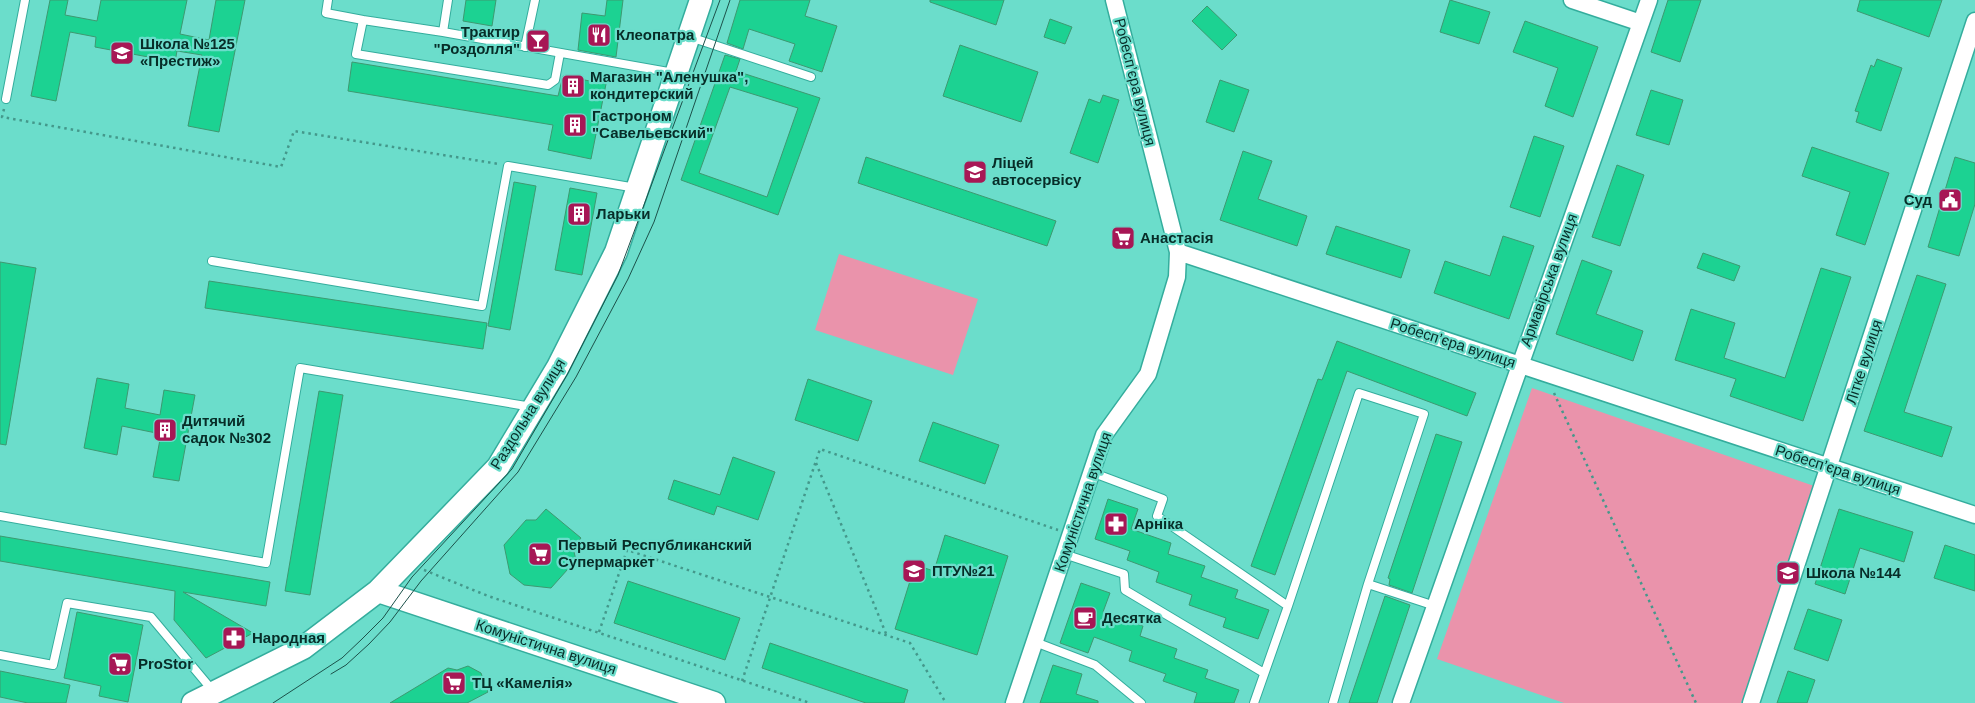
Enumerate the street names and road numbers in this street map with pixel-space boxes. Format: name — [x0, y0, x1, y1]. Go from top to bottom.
street label: Робесп’єра вулиця — [1111, 16, 1160, 147]
street label: Армавірська вулиця — [1517, 211, 1580, 349]
street label: Робесп’єра вулиця — [1388, 314, 1518, 371]
street label: Літке вулиця — [1842, 317, 1885, 406]
street label: Раздольна вулиця — [487, 355, 568, 472]
street label: Комуністична вулиця — [1051, 430, 1114, 574]
street label: Робесп’єра вулиця — [1773, 441, 1903, 498]
street label: Комуністична вулиця — [474, 616, 619, 677]

